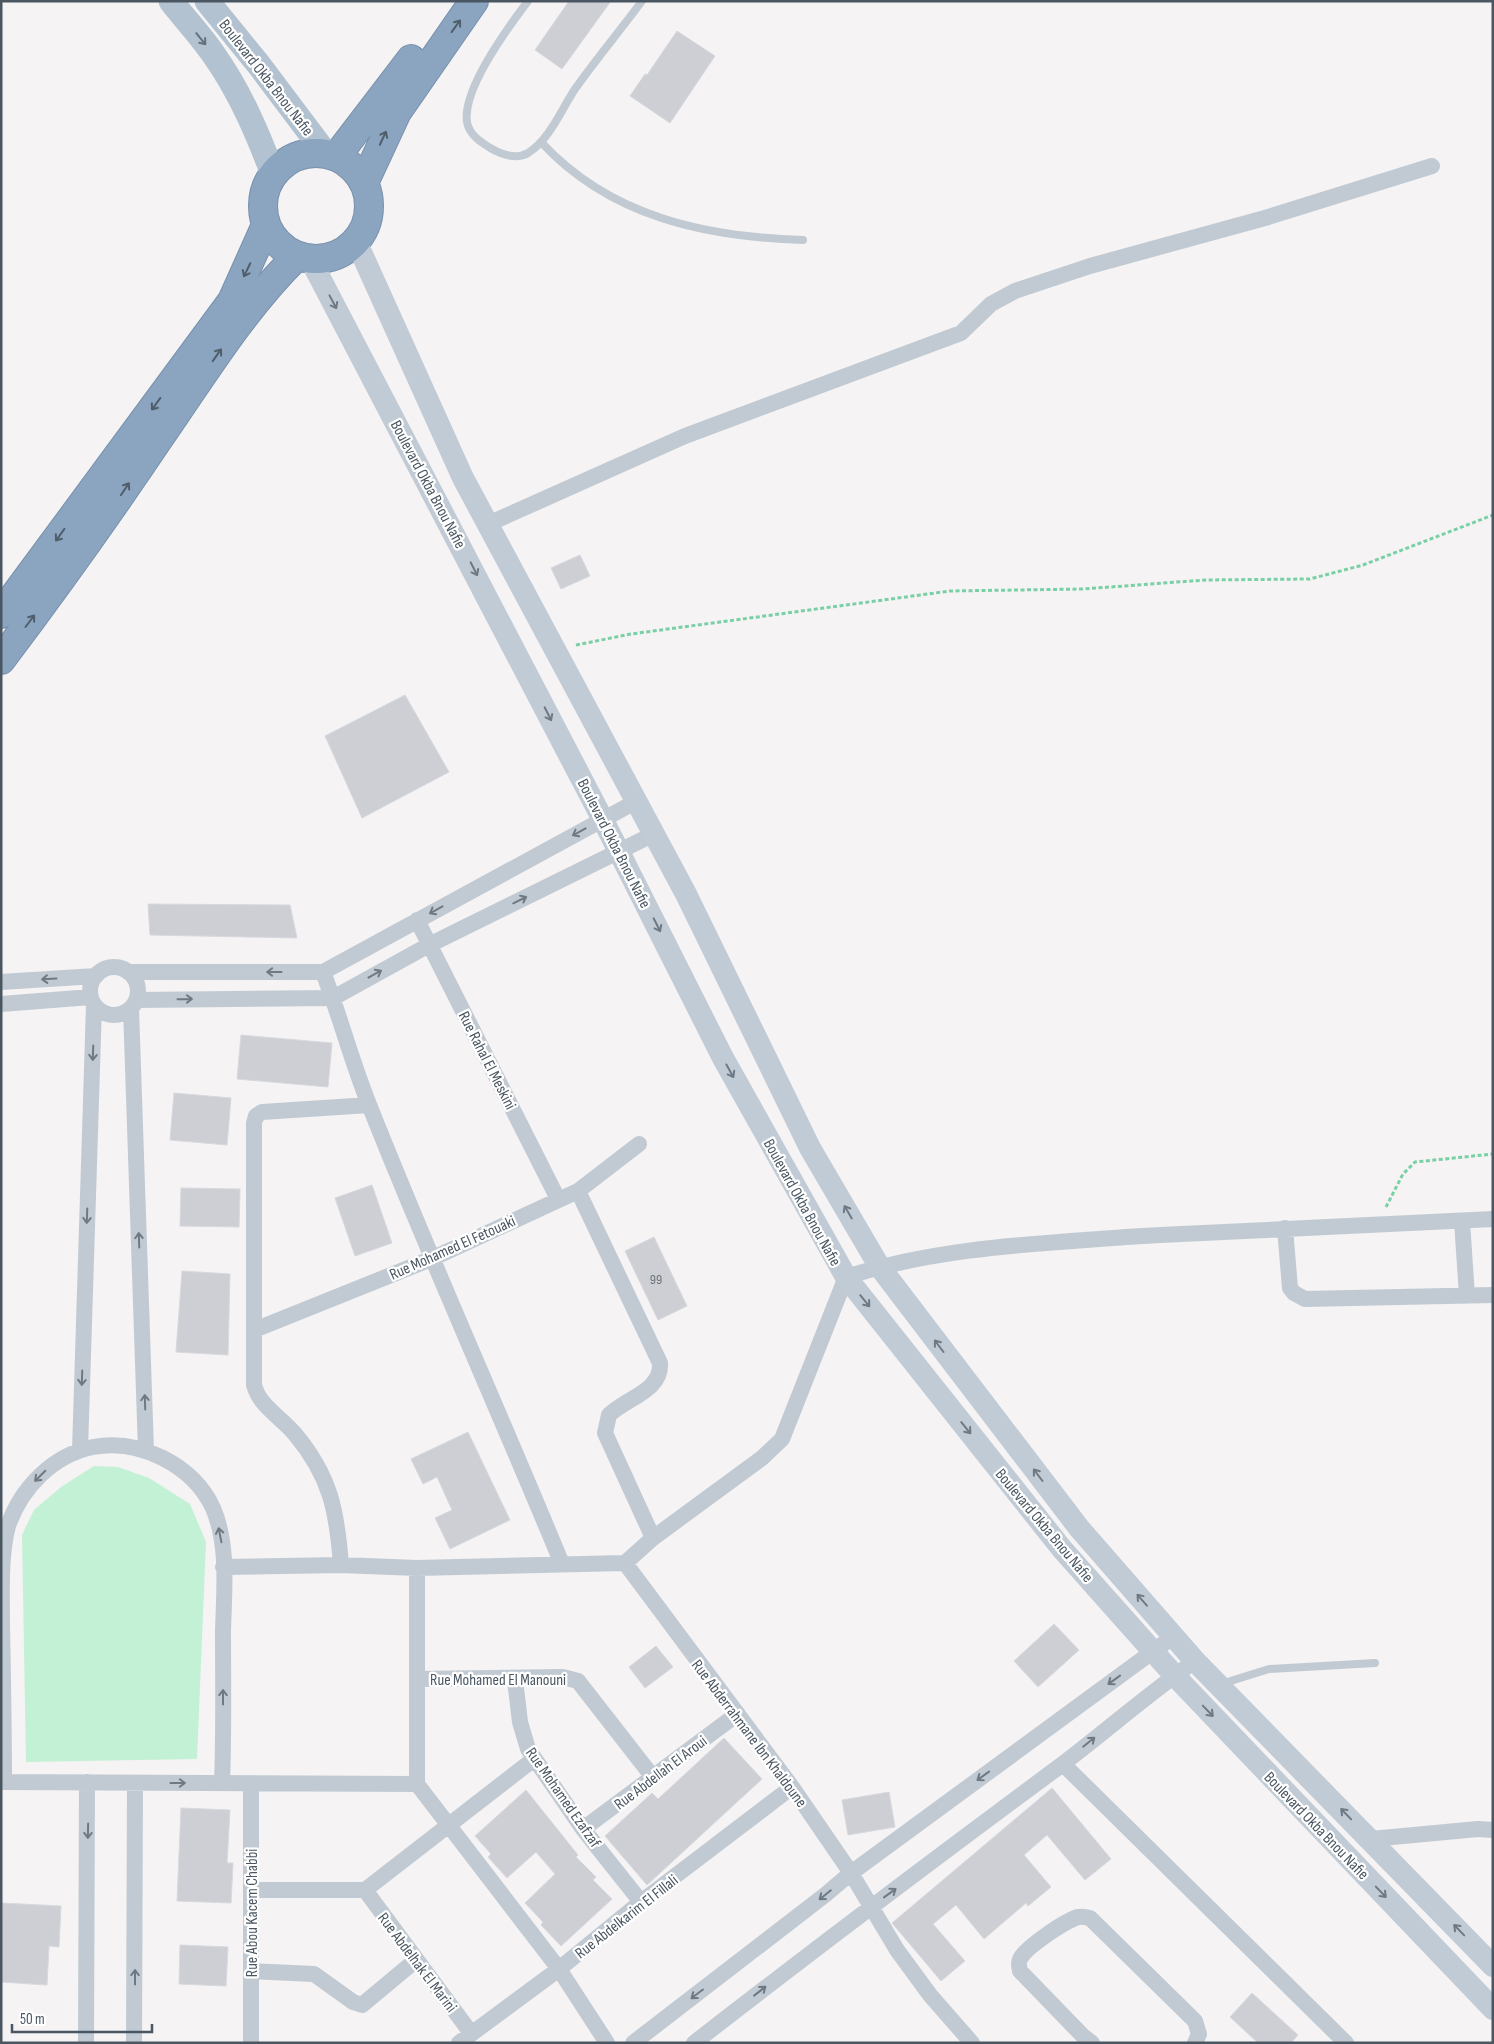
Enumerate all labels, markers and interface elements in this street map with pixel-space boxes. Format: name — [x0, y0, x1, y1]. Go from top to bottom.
street label: Boulevard Okba Bnou Nafie — [215, 16, 317, 140]
one-way arrow — [451, 20, 461, 34]
one-way arrow — [196, 32, 207, 45]
one-way arrow — [379, 131, 389, 146]
one-way arrow — [242, 262, 251, 277]
one-way arrow — [328, 294, 338, 309]
one-way arrow — [212, 348, 222, 362]
one-way arrow — [151, 397, 161, 411]
street label: Boulevard Okba Bnou Nafie — [386, 417, 469, 552]
one-way arrow — [120, 482, 130, 496]
one-way arrow — [55, 528, 65, 542]
one-way arrow — [469, 562, 479, 577]
one-way arrow — [25, 615, 36, 628]
one-way arrow — [543, 706, 553, 721]
street label: Boulevard Okba Bnou Nafie — [573, 776, 654, 911]
one-way arrow — [572, 828, 587, 837]
one-way arrow — [512, 895, 527, 904]
one-way arrow — [429, 906, 444, 915]
one-way arrow — [652, 918, 662, 933]
one-way arrow — [266, 967, 282, 977]
one-way arrow — [368, 969, 382, 979]
one-way arrow — [41, 975, 57, 984]
one-way arrow — [176, 994, 193, 1004]
street label: Rue Rahal El Meskini — [454, 1008, 520, 1113]
one-way arrow — [88, 1045, 98, 1061]
one-way arrow — [725, 1063, 735, 1078]
street label: Boulevard Okba Bnou Nafie — [759, 1136, 844, 1270]
one-way arrow — [842, 1206, 852, 1220]
one-way arrow — [83, 1208, 92, 1224]
street label: Rue Mohamed El Fetouaki — [387, 1212, 519, 1285]
one-way arrow — [134, 1232, 143, 1248]
house number: 99 — [650, 1271, 662, 1288]
one-way arrow — [859, 1294, 870, 1307]
one-way arrow — [934, 1340, 945, 1353]
one-way arrow — [77, 1370, 87, 1386]
one-way arrow — [140, 1394, 149, 1410]
one-way arrow — [960, 1422, 971, 1435]
street label: Boulevard Okba Bnou Nafie — [991, 1465, 1097, 1587]
one-way arrow — [1033, 1469, 1044, 1482]
one-way arrow — [34, 1470, 46, 1483]
one-way arrow — [215, 1527, 224, 1543]
one-way arrow — [1136, 1593, 1148, 1606]
street label: Rue Abderrahmane Ibn Khaldoune — [687, 1656, 811, 1811]
street label: Rue Mohamed El Manouni — [430, 1671, 566, 1690]
one-way arrow — [1107, 1675, 1121, 1685]
one-way arrow — [218, 1689, 228, 1706]
one-way arrow — [1202, 1705, 1214, 1717]
street label: Rue Abdellah El Aroui — [611, 1732, 711, 1814]
one-way arrow — [1082, 1737, 1095, 1748]
street label: Rue Mohamed Ezafzaf — [521, 1744, 605, 1852]
street label: Boulevard Okba Bnou Nafie — [1260, 1768, 1372, 1884]
one-way arrow — [976, 1771, 990, 1781]
one-way arrow — [170, 1778, 186, 1788]
one-way arrow — [1340, 1807, 1352, 1820]
one-way arrow — [83, 1822, 93, 1839]
street label: Rue Abou Kacem Chabbi — [243, 1849, 262, 1977]
street label: Rue Abdelkarim El Fillali — [572, 1871, 682, 1963]
one-way arrow — [1375, 1885, 1387, 1898]
one-way arrow — [883, 1888, 897, 1898]
one-way arrow — [819, 1889, 832, 1900]
street label: Rue Abdelhak El Marini — [373, 1909, 460, 2016]
one-way arrow — [1453, 1924, 1465, 1937]
one-way arrow — [130, 1969, 140, 1985]
one-way arrow — [754, 1986, 767, 1997]
one-way arrow — [690, 1989, 704, 1999]
scale bar — [12, 2002, 152, 2034]
text: 50 m — [20, 2010, 45, 2029]

